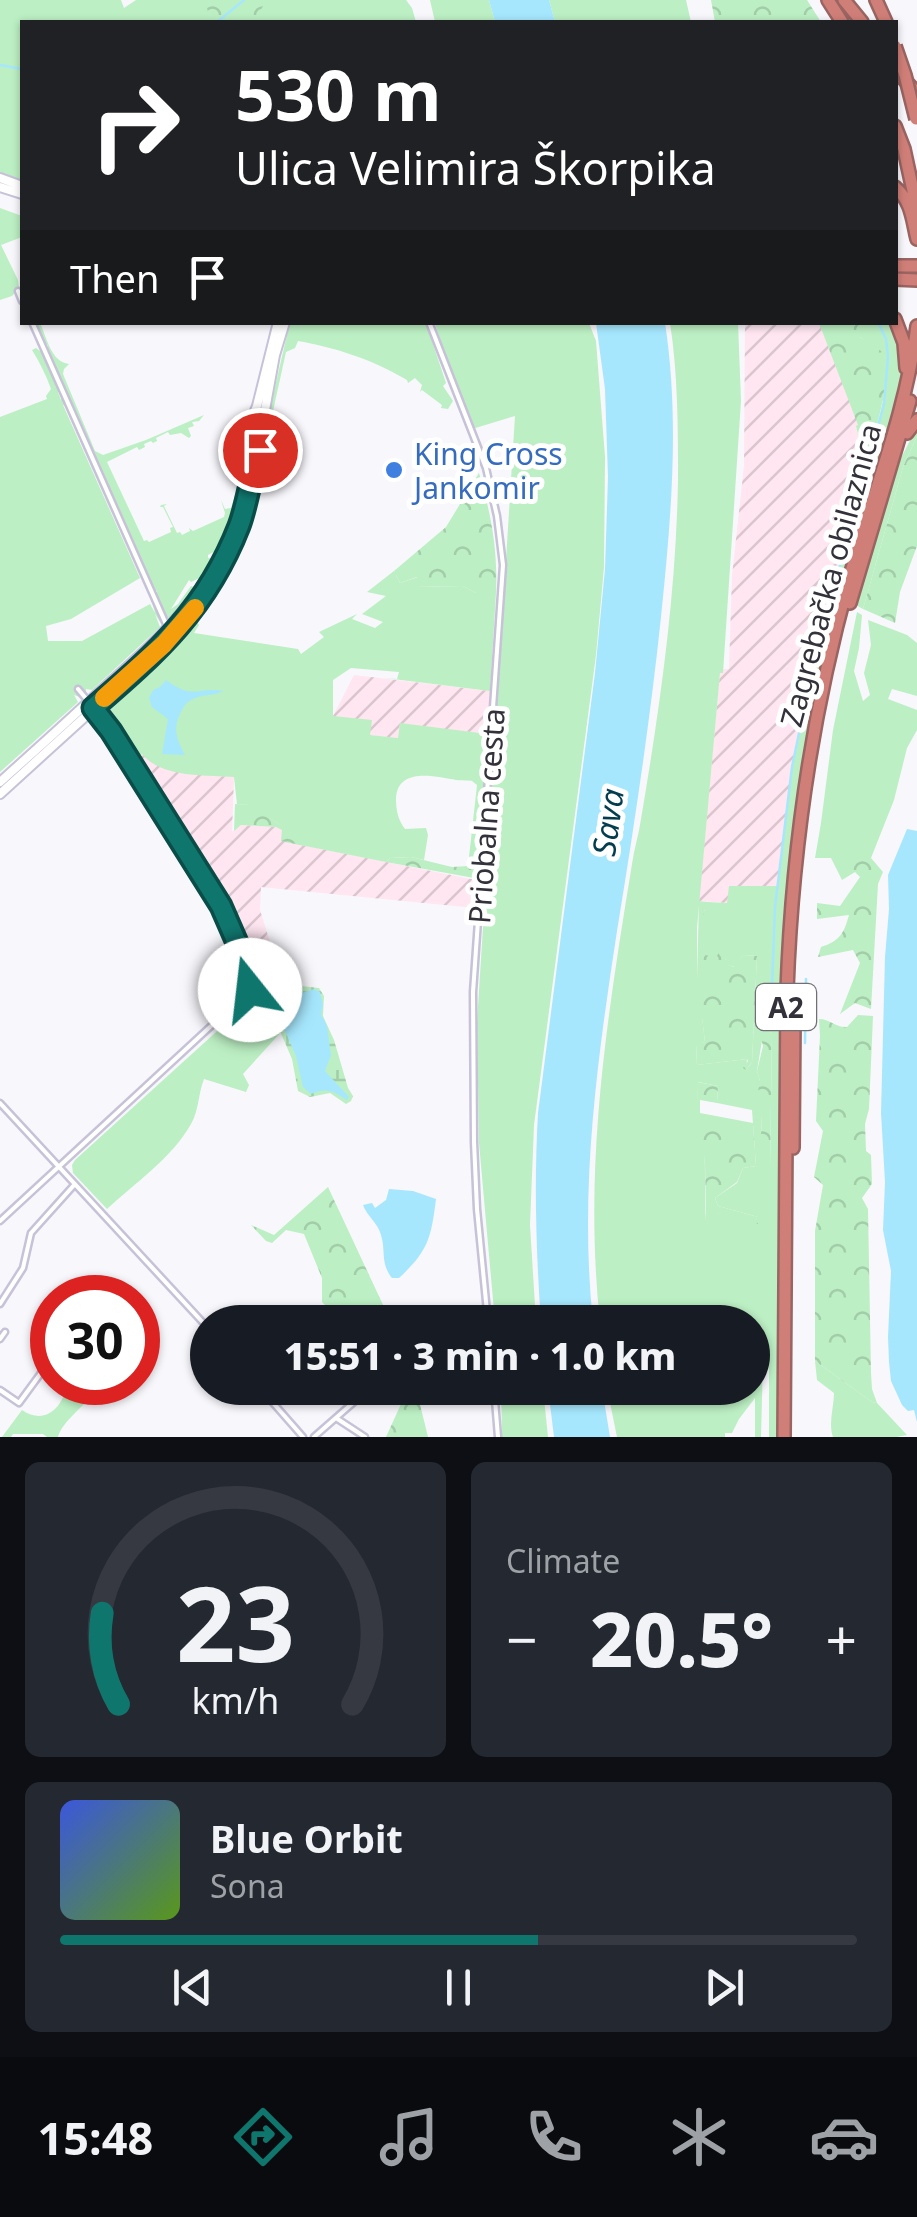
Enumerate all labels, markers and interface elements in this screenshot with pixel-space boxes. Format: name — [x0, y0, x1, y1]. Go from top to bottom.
text: 530 m — [235, 46, 442, 142]
icon: right — [70, 60, 200, 190]
text: Ulica Velimira Škorpika — [235, 137, 716, 198]
icon: arrive — [180, 250, 235, 305]
text: Then — [70, 252, 160, 304]
pin — [218, 408, 303, 493]
street label: Zagrebačka obilaznica — [770, 419, 890, 731]
icon: arrive — [233, 423, 288, 478]
place label: King Cross Jankomir — [411, 433, 563, 508]
marker: King Cross Jankomir — [383, 459, 405, 481]
street label: Priobalna cesta — [458, 707, 514, 925]
water label: Sava — [581, 786, 633, 858]
position arrow — [198, 938, 302, 1042]
road number: A2 — [756, 984, 816, 1030]
speed limit sign: 30 — [30, 1275, 160, 1405]
text: 15:51 · 3 min · 1.0 km — [284, 1329, 676, 1381]
text: Climate — [506, 1539, 620, 1582]
text: 23 — [176, 1551, 295, 1692]
text: 20.5° — [590, 1587, 773, 1689]
text: − — [506, 1601, 537, 1676]
text: + — [826, 1601, 857, 1676]
text: km/h — [192, 1676, 279, 1724]
text: Blue Orbit — [210, 1812, 403, 1864]
text: Sona — [210, 1864, 285, 1907]
icon: previous — [165, 1960, 220, 2015]
icon: pause — [431, 1960, 486, 2015]
icon: next — [697, 1960, 752, 2015]
icon: directions — [228, 2102, 298, 2172]
icon: music — [374, 2102, 444, 2172]
icon: phone — [519, 2102, 589, 2172]
icon: climate — [664, 2102, 734, 2172]
icon: car — [809, 2102, 879, 2172]
text: 15:48 — [38, 2107, 153, 2168]

